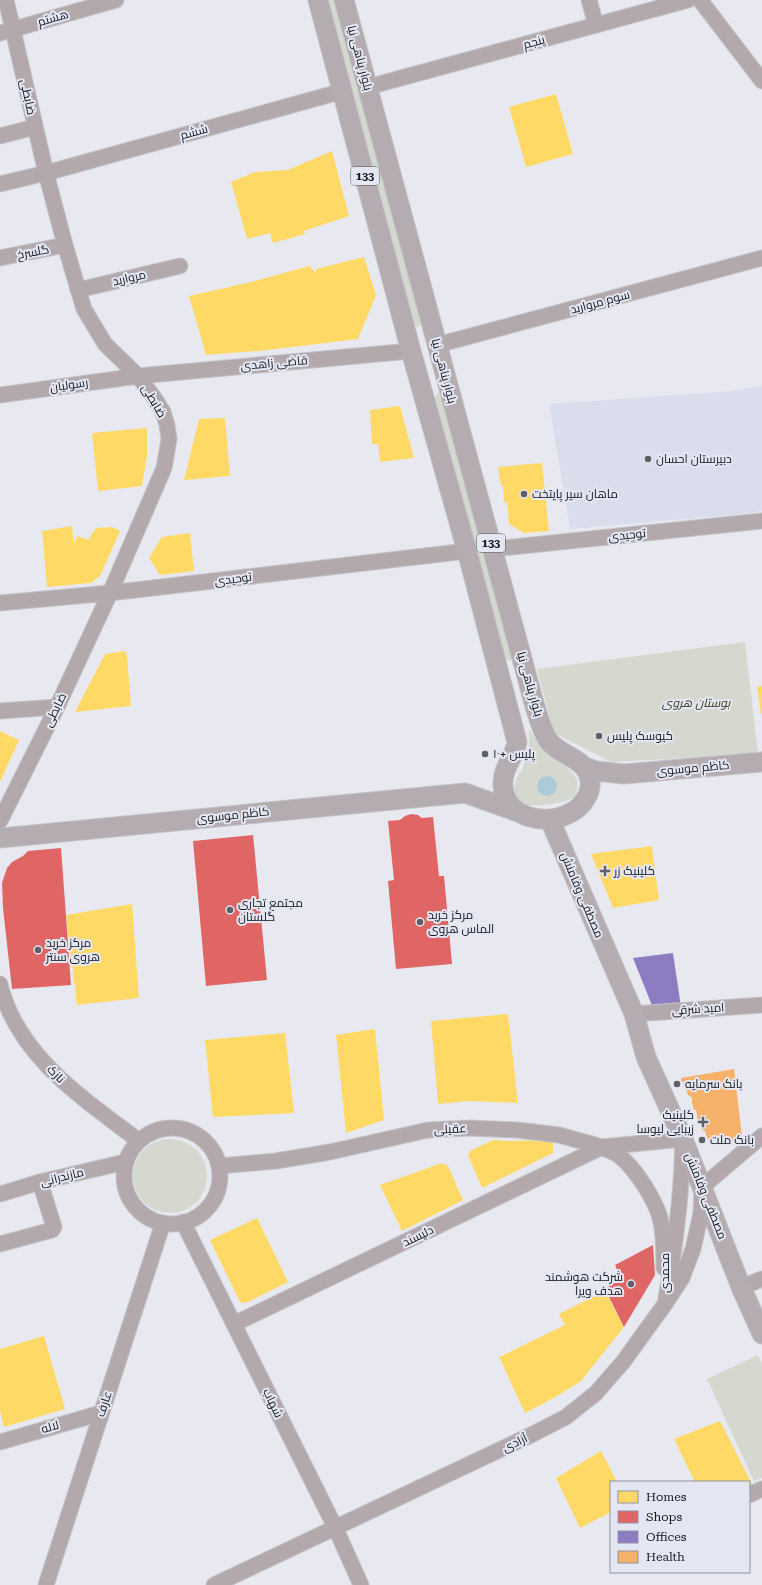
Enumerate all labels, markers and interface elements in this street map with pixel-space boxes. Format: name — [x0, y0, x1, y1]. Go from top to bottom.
street label: هشتم — [36, 7, 70, 30]
street label: بلوار پناهی نیا — [343, 24, 375, 93]
street label: پنجم — [522, 32, 548, 54]
street label: ضابطی — [17, 78, 39, 116]
street label: ششم — [179, 122, 210, 143]
road number: 133 — [351, 167, 379, 185]
street label: گلسرخ — [16, 242, 50, 263]
street label: مروارید — [111, 267, 147, 289]
street label: سوم مروارید — [569, 287, 632, 318]
street label: بلوار پناهی نیا — [427, 337, 459, 406]
street label: قاضی زاهدی — [240, 353, 308, 373]
street label: رسولیان — [49, 375, 89, 395]
street label: ضابطی — [139, 382, 169, 420]
place label: دبیرستان احسان — [656, 452, 732, 466]
marker: دبیرستان احسان — [643, 454, 653, 464]
place label: ماهان سیر پایتخت — [532, 487, 618, 503]
marker: ماهان سیر پایتخت — [519, 489, 529, 499]
street label: توحیدی — [608, 526, 647, 544]
road number: 133 — [477, 534, 505, 552]
street label: توحیدی — [214, 570, 253, 588]
street label: بلوار پناهی نیا — [512, 650, 546, 719]
street label: ضابطی — [41, 691, 69, 729]
park label: بوستان هروی — [662, 696, 731, 710]
place label: کیوسک پلیس — [607, 729, 673, 745]
marker: کیوسک پلیس — [594, 731, 604, 741]
place label: پلیس +۱۰ — [493, 747, 536, 763]
marker: پلیس +۱۰ — [480, 749, 490, 759]
street label: کاظم موسوی — [656, 758, 730, 779]
street label: کاظم موسوی — [196, 804, 270, 827]
street label: مصطفی وفامنش — [558, 850, 606, 940]
place label: کلینیک زر — [613, 864, 655, 878]
marker: کلینیک زر — [599, 865, 611, 877]
place label: مجتمع تجاری گلستان — [238, 896, 303, 924]
marker: مجتمع تجاری گلستان — [225, 905, 235, 915]
place label: مرکز خرید الماس هروی — [428, 908, 494, 936]
marker: مرکز خرید الماس هروی — [415, 917, 425, 927]
place label: مرکز خرید هروی سنتر — [45, 936, 100, 964]
marker: مرکز خرید هروی سنتر — [33, 945, 43, 955]
street label: امید شرقی — [671, 1000, 725, 1018]
street label: نازک — [44, 1062, 68, 1086]
place label: بانک سرمایه — [685, 1077, 743, 1091]
marker: بانک سرمایه — [672, 1079, 682, 1089]
place label: کلینیک زیبایی لیوسا — [636, 1108, 694, 1136]
marker: کلینیک زیبایی لیوسا — [697, 1116, 709, 1128]
street label: عقیلی — [433, 1121, 467, 1137]
place label: بانک ملت — [710, 1133, 754, 1147]
marker: بانک ملت — [697, 1135, 707, 1145]
street label: مصطفی وفامنش — [682, 1151, 730, 1241]
street label: مازندرانی — [39, 1165, 85, 1189]
street label: دلپسند — [400, 1222, 436, 1250]
street label: محمدی — [658, 1253, 672, 1293]
place label: شرکت هوشمند هدف ویرا — [545, 1270, 623, 1298]
marker: شرکت هوشمند هدف ویرا — [626, 1279, 636, 1289]
street label: شهاب — [260, 1386, 286, 1420]
street label: عارف — [93, 1389, 115, 1419]
street label: لاله — [39, 1418, 61, 1436]
street label: آزادی — [500, 1431, 531, 1455]
legend — [610, 1481, 750, 1573]
text: Homes — [646, 1490, 687, 1504]
text: Shops — [646, 1510, 682, 1524]
text: Offices — [646, 1530, 687, 1544]
text: Health — [646, 1550, 685, 1564]

